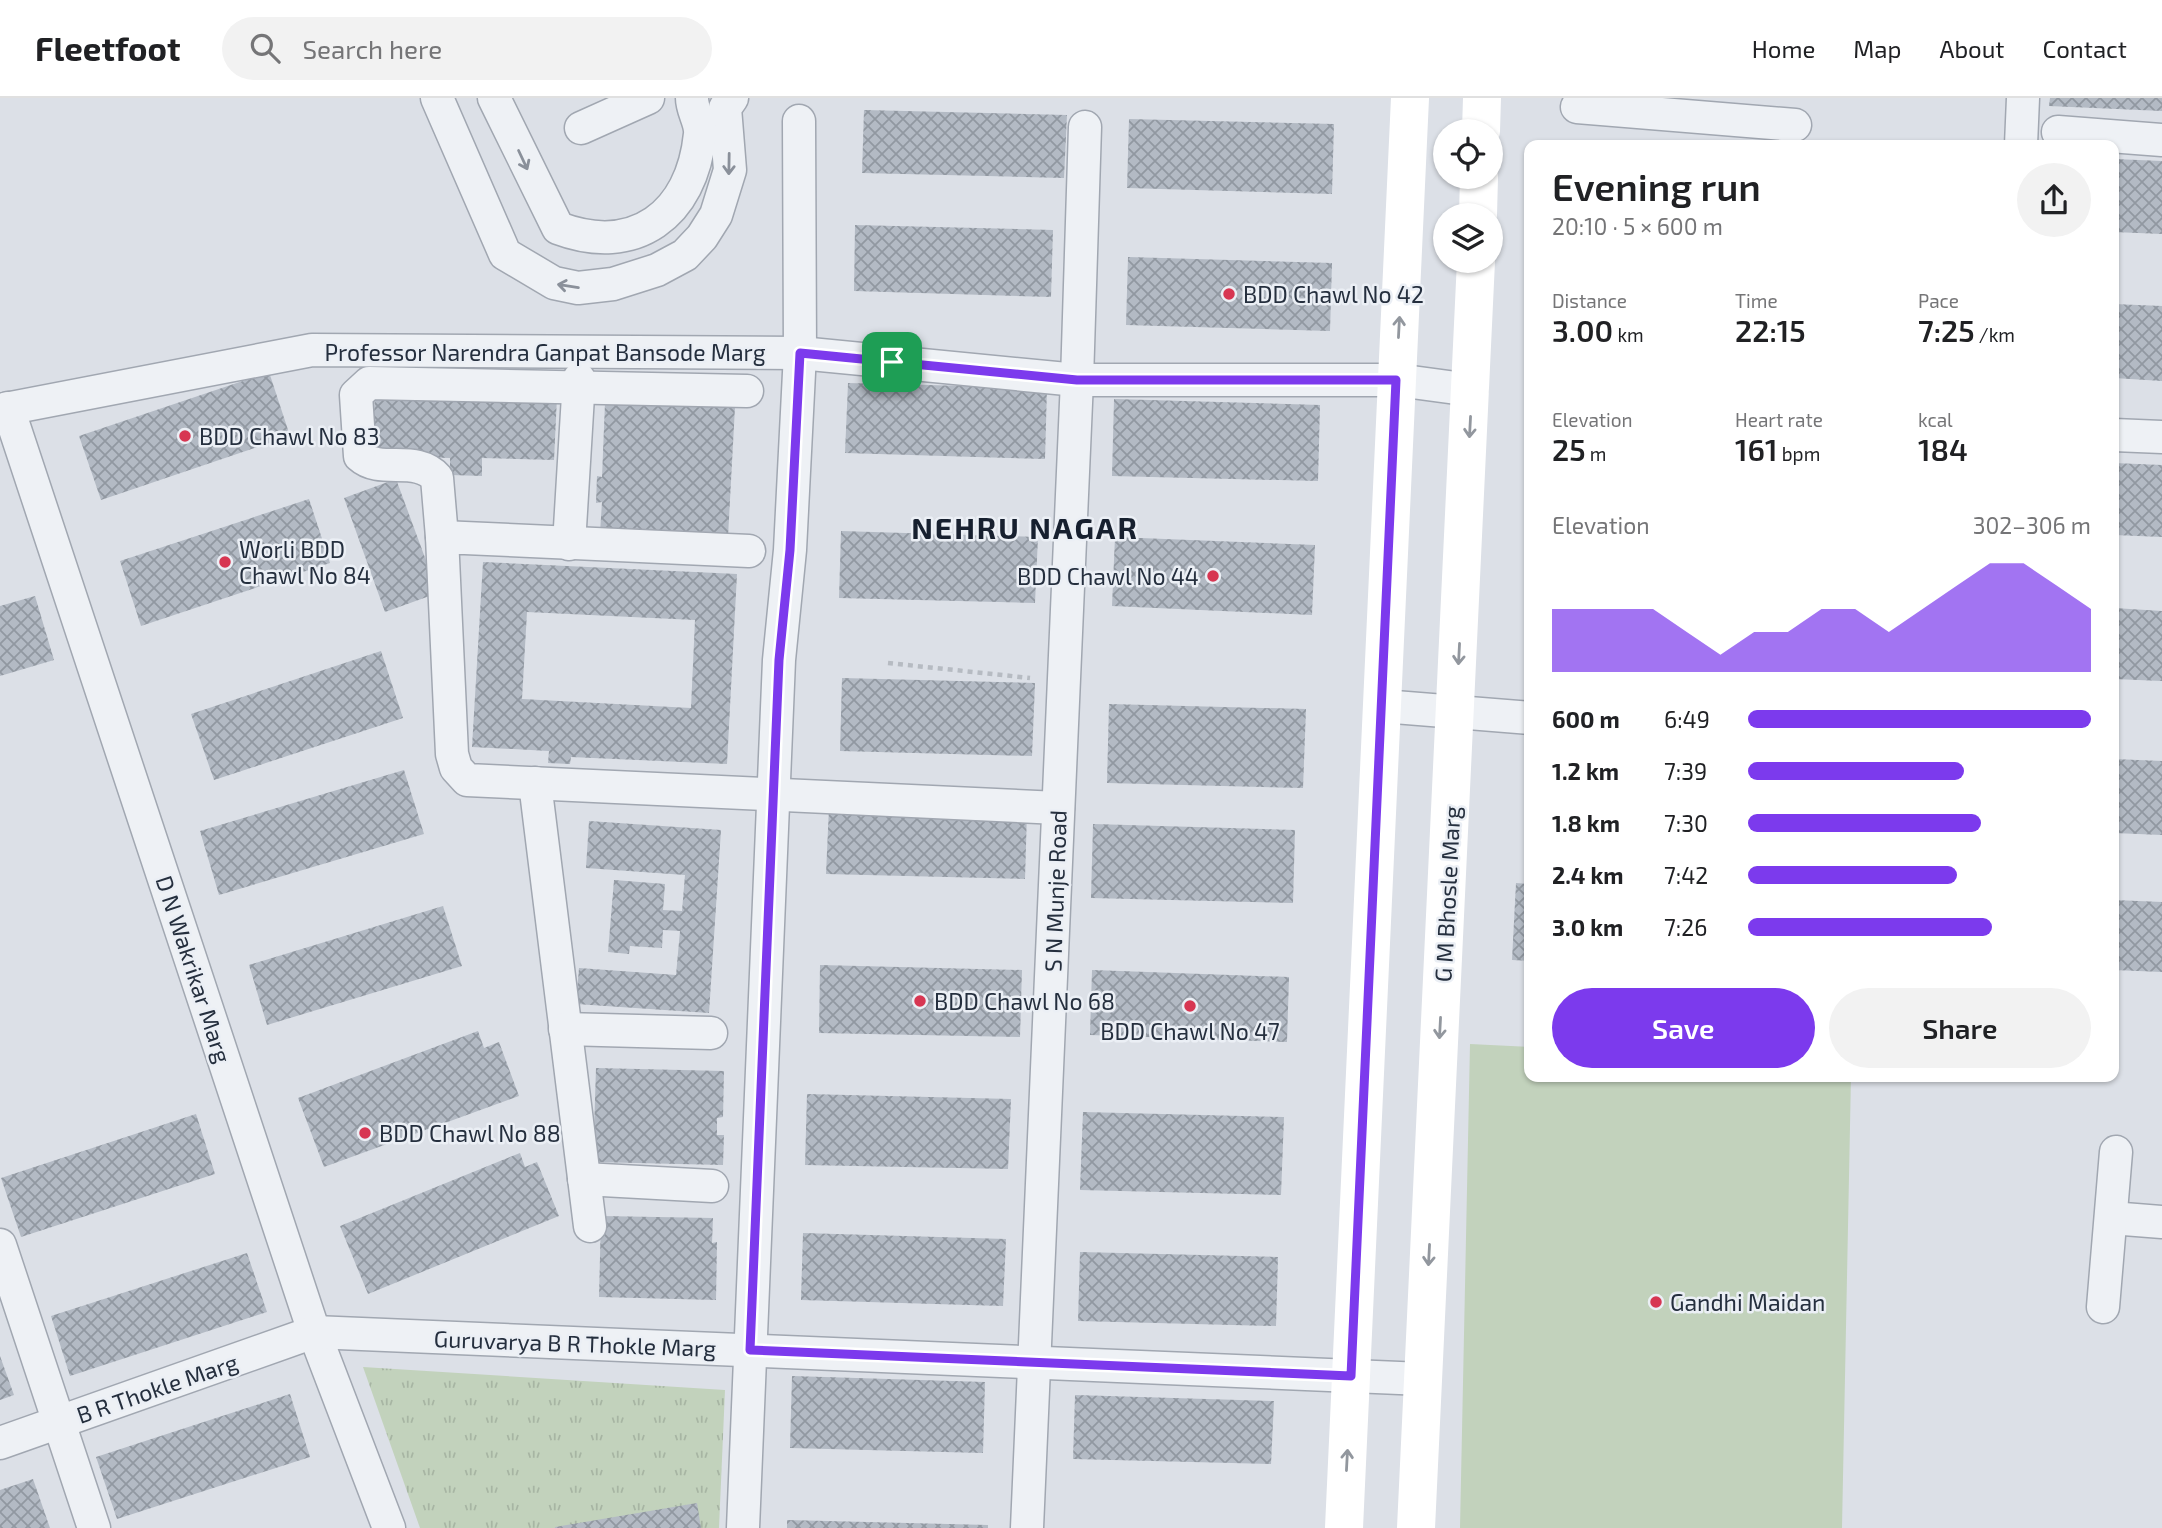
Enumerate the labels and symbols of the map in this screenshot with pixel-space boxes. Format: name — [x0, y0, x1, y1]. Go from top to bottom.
one-way arrow — [517, 149, 530, 170]
one-way arrow — [722, 152, 735, 175]
one-way arrow — [557, 279, 580, 292]
place label: BDD Chawl No 42 — [1243, 280, 1424, 308]
marker: BDD Chawl No 42 — [1221, 286, 1237, 302]
one-way arrow — [1393, 316, 1406, 339]
pin — [862, 332, 922, 392]
street label: Professor Narendra Ganpat Bansode Marg — [324, 338, 766, 366]
one-way arrow — [1463, 415, 1476, 438]
place label: BDD Chawl No 83 — [199, 422, 380, 450]
marker: BDD Chawl No 83 — [177, 428, 193, 444]
district label: NEHRU NAGAR — [911, 509, 1139, 545]
place label: Worli BDD Chawl No 84 — [239, 535, 371, 589]
marker: Worli BDD Chawl No 84 — [217, 554, 233, 570]
place label: BDD Chawl No 44 — [1017, 562, 1199, 590]
marker: BDD Chawl No 44 — [1205, 568, 1221, 584]
one-way arrow — [1452, 642, 1465, 665]
street label: G M Bhosle Marg — [1428, 805, 1466, 983]
street label: S N Munje Road — [1038, 809, 1072, 973]
street label: D N Wakrikar Marg — [151, 872, 238, 1066]
place label: BDD Chawl No 68 — [934, 987, 1115, 1015]
marker: BDD Chawl No 68 — [912, 993, 928, 1009]
marker: BDD Chawl No 47 — [1182, 998, 1198, 1014]
one-way arrow — [1434, 1016, 1447, 1039]
place label: BDD Chawl No 47 — [1100, 1017, 1280, 1045]
place label: BDD Chawl No 88 — [379, 1119, 561, 1147]
marker: BDD Chawl No 88 — [357, 1125, 373, 1141]
one-way arrow — [1422, 1244, 1435, 1266]
place label: Gandhi Maidan — [1670, 1288, 1825, 1316]
marker: Gandhi Maidan — [1648, 1294, 1664, 1310]
street label: Guruvarya B R Thokle Marg — [433, 1324, 717, 1362]
street label: B R Thokle Marg — [73, 1347, 242, 1429]
one-way arrow — [1341, 1449, 1354, 1472]

